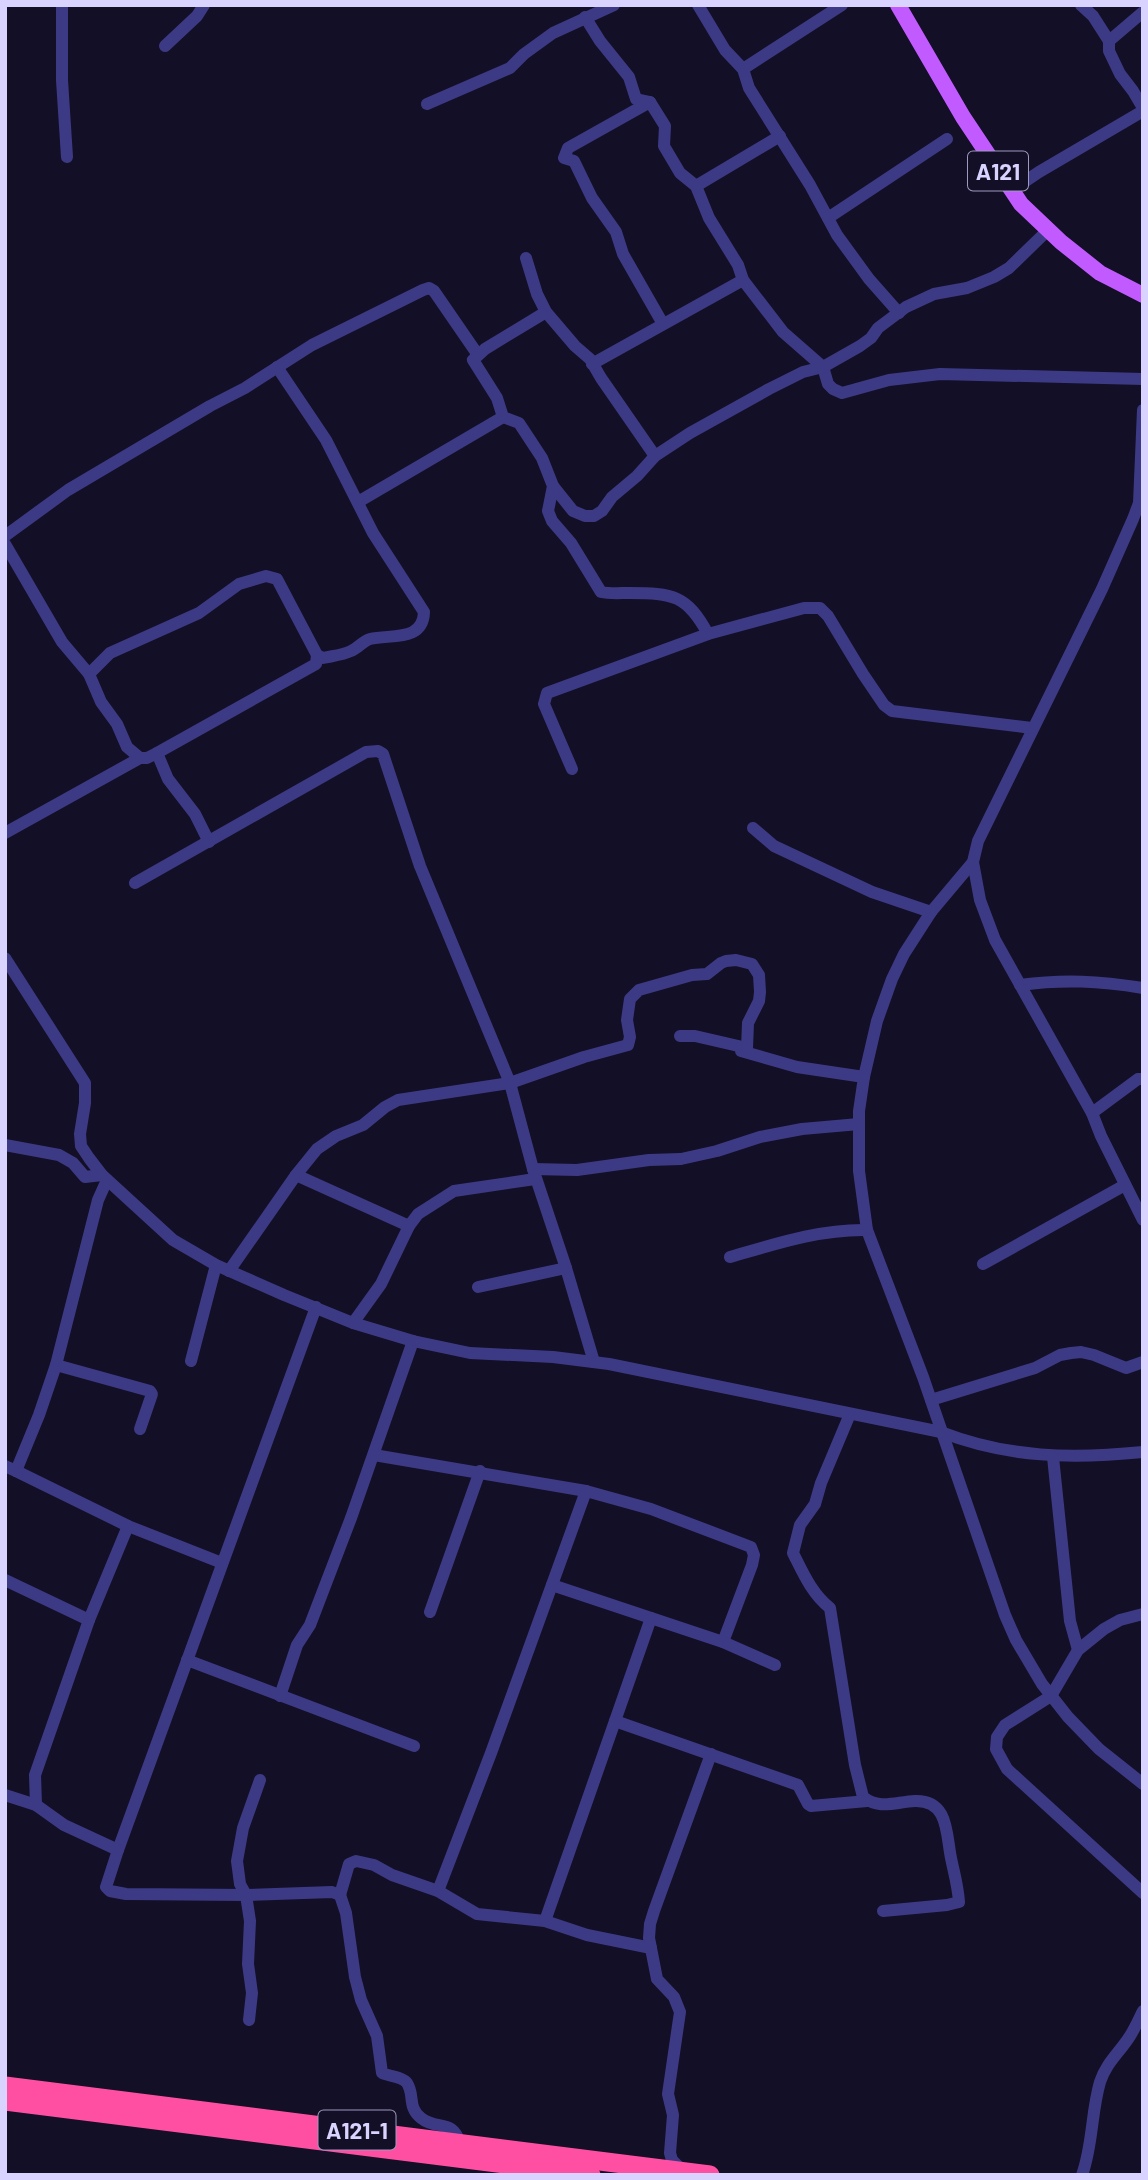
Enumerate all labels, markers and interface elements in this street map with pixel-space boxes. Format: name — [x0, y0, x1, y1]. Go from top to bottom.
road number: A121 — [968, 152, 1028, 190]
road number: A121-1 — [318, 2110, 396, 2150]

